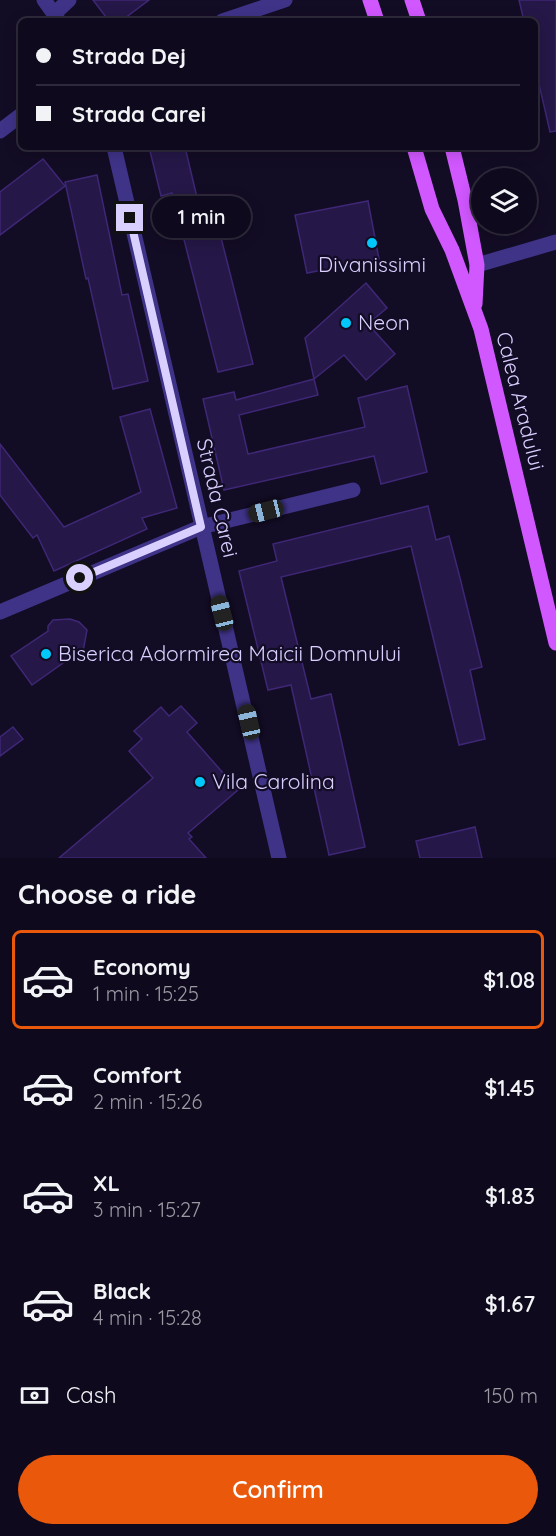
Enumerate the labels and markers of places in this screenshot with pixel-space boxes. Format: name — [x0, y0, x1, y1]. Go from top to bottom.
marker: Divanissimi — [365, 236, 379, 250]
place label: Divanissimi — [318, 251, 426, 277]
place label: Neon — [358, 309, 410, 335]
marker: Neon — [339, 316, 353, 330]
place label: Biserica Adormirea Maicii Domnului — [58, 640, 401, 666]
marker: Biserica Adormirea Maicii Domnului — [39, 647, 53, 661]
place label: Vila Carolina — [212, 768, 335, 794]
marker: Vila Carolina — [193, 775, 207, 789]

